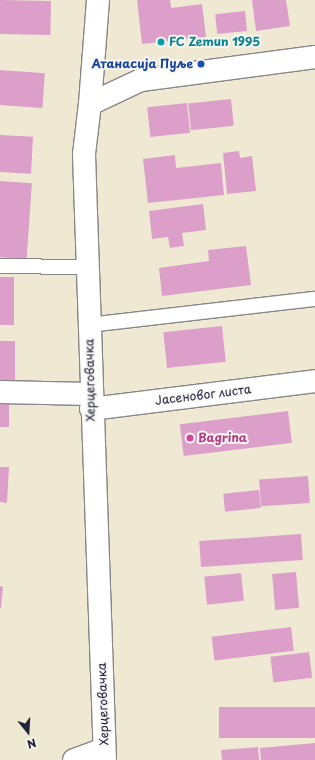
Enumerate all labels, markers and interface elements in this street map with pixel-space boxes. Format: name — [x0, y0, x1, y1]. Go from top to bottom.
place label: FC Zemun 1995 — [169, 35, 260, 49]
marker: FC Zemun 1995 — [156, 37, 166, 47]
place label: Атанасија Пуље — [91, 57, 193, 71]
marker: Атанасија Пуље — [196, 59, 206, 69]
street label: Херцеговачка — [82, 339, 98, 421]
street label: Јасеновог листа — [154, 382, 252, 408]
place label: Bagrina — [198, 431, 247, 445]
marker: Bagrina — [185, 433, 195, 443]
street label: Херцеговачка — [94, 662, 112, 746]
north arrow — [8, 712, 48, 752]
text: N — [25, 734, 39, 753]

